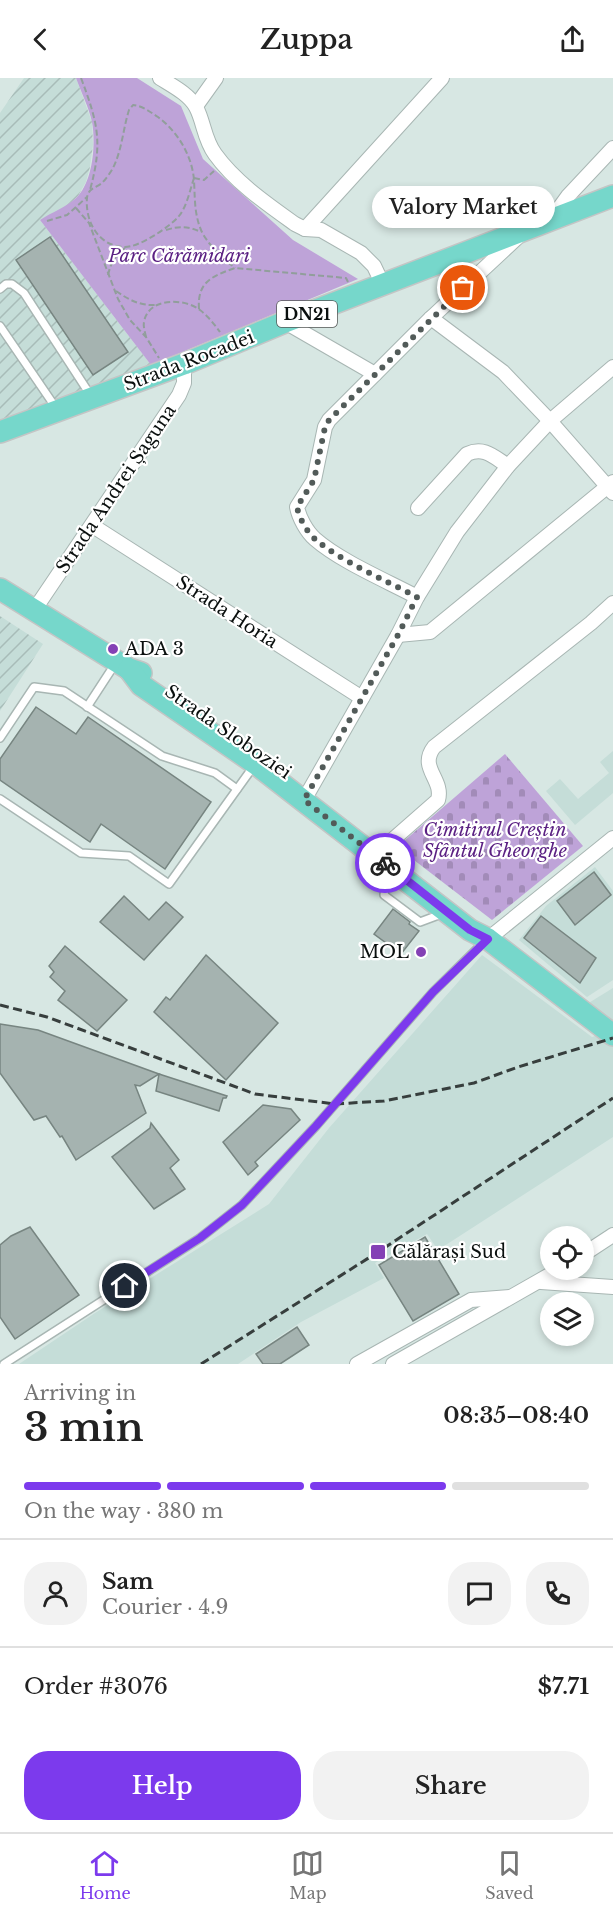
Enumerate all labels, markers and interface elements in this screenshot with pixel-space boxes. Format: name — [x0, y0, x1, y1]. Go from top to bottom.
icon: back — [24, 23, 57, 56]
text: Zuppa — [260, 23, 353, 56]
icon: share — [556, 23, 589, 56]
callout: Valory Market — [372, 186, 554, 228]
text: Valory Market — [389, 195, 538, 219]
park label: Parc Cărămidari — [107, 245, 251, 267]
pin — [437, 262, 488, 313]
icon: bag — [446, 271, 479, 304]
road number: DN21 — [277, 301, 337, 327]
street label: Strada Rocadei — [121, 326, 257, 396]
street label: Strada Andrei Șaguna — [51, 401, 181, 577]
street label: Strada Horia — [172, 571, 282, 653]
place label: ADA 3 — [124, 638, 184, 660]
marker: ADA 3 — [106, 642, 120, 656]
street label: Strada Sloboziei — [161, 680, 295, 784]
park label: Cimitirul Creștin Sfântul Gheorghe — [423, 819, 567, 862]
courier — [355, 833, 415, 893]
icon: bike — [369, 847, 402, 880]
place label: MOL — [360, 941, 409, 963]
marker: MOL — [414, 945, 428, 959]
map controls — [540, 1226, 594, 1346]
button: locate — [540, 1226, 594, 1280]
place label: Călărași Sud — [392, 1241, 506, 1263]
marker: Călărași Sud — [369, 1243, 387, 1261]
pin — [99, 1260, 150, 1311]
icon: home — [108, 1269, 141, 1302]
button: layers — [540, 1292, 594, 1346]
text: Arriving in — [24, 1381, 136, 1405]
text: 08:35–08:40 — [443, 1402, 589, 1429]
text: 3 min — [24, 1403, 144, 1452]
text: On the way · 380 m — [24, 1499, 223, 1523]
button: person — [24, 1562, 87, 1625]
button: chat — [448, 1562, 511, 1625]
button: phone — [526, 1562, 589, 1625]
text: Sam — [102, 1568, 154, 1595]
text: Courier · 4.9 — [102, 1595, 228, 1619]
text: Order #3076 — [24, 1673, 168, 1700]
text: $7.71 — [538, 1673, 589, 1700]
button: Help — [24, 1751, 301, 1820]
button: Share — [313, 1751, 589, 1820]
tab: Home — [79, 1847, 131, 1903]
tab: Map — [289, 1847, 327, 1903]
tab: Saved — [485, 1847, 534, 1903]

